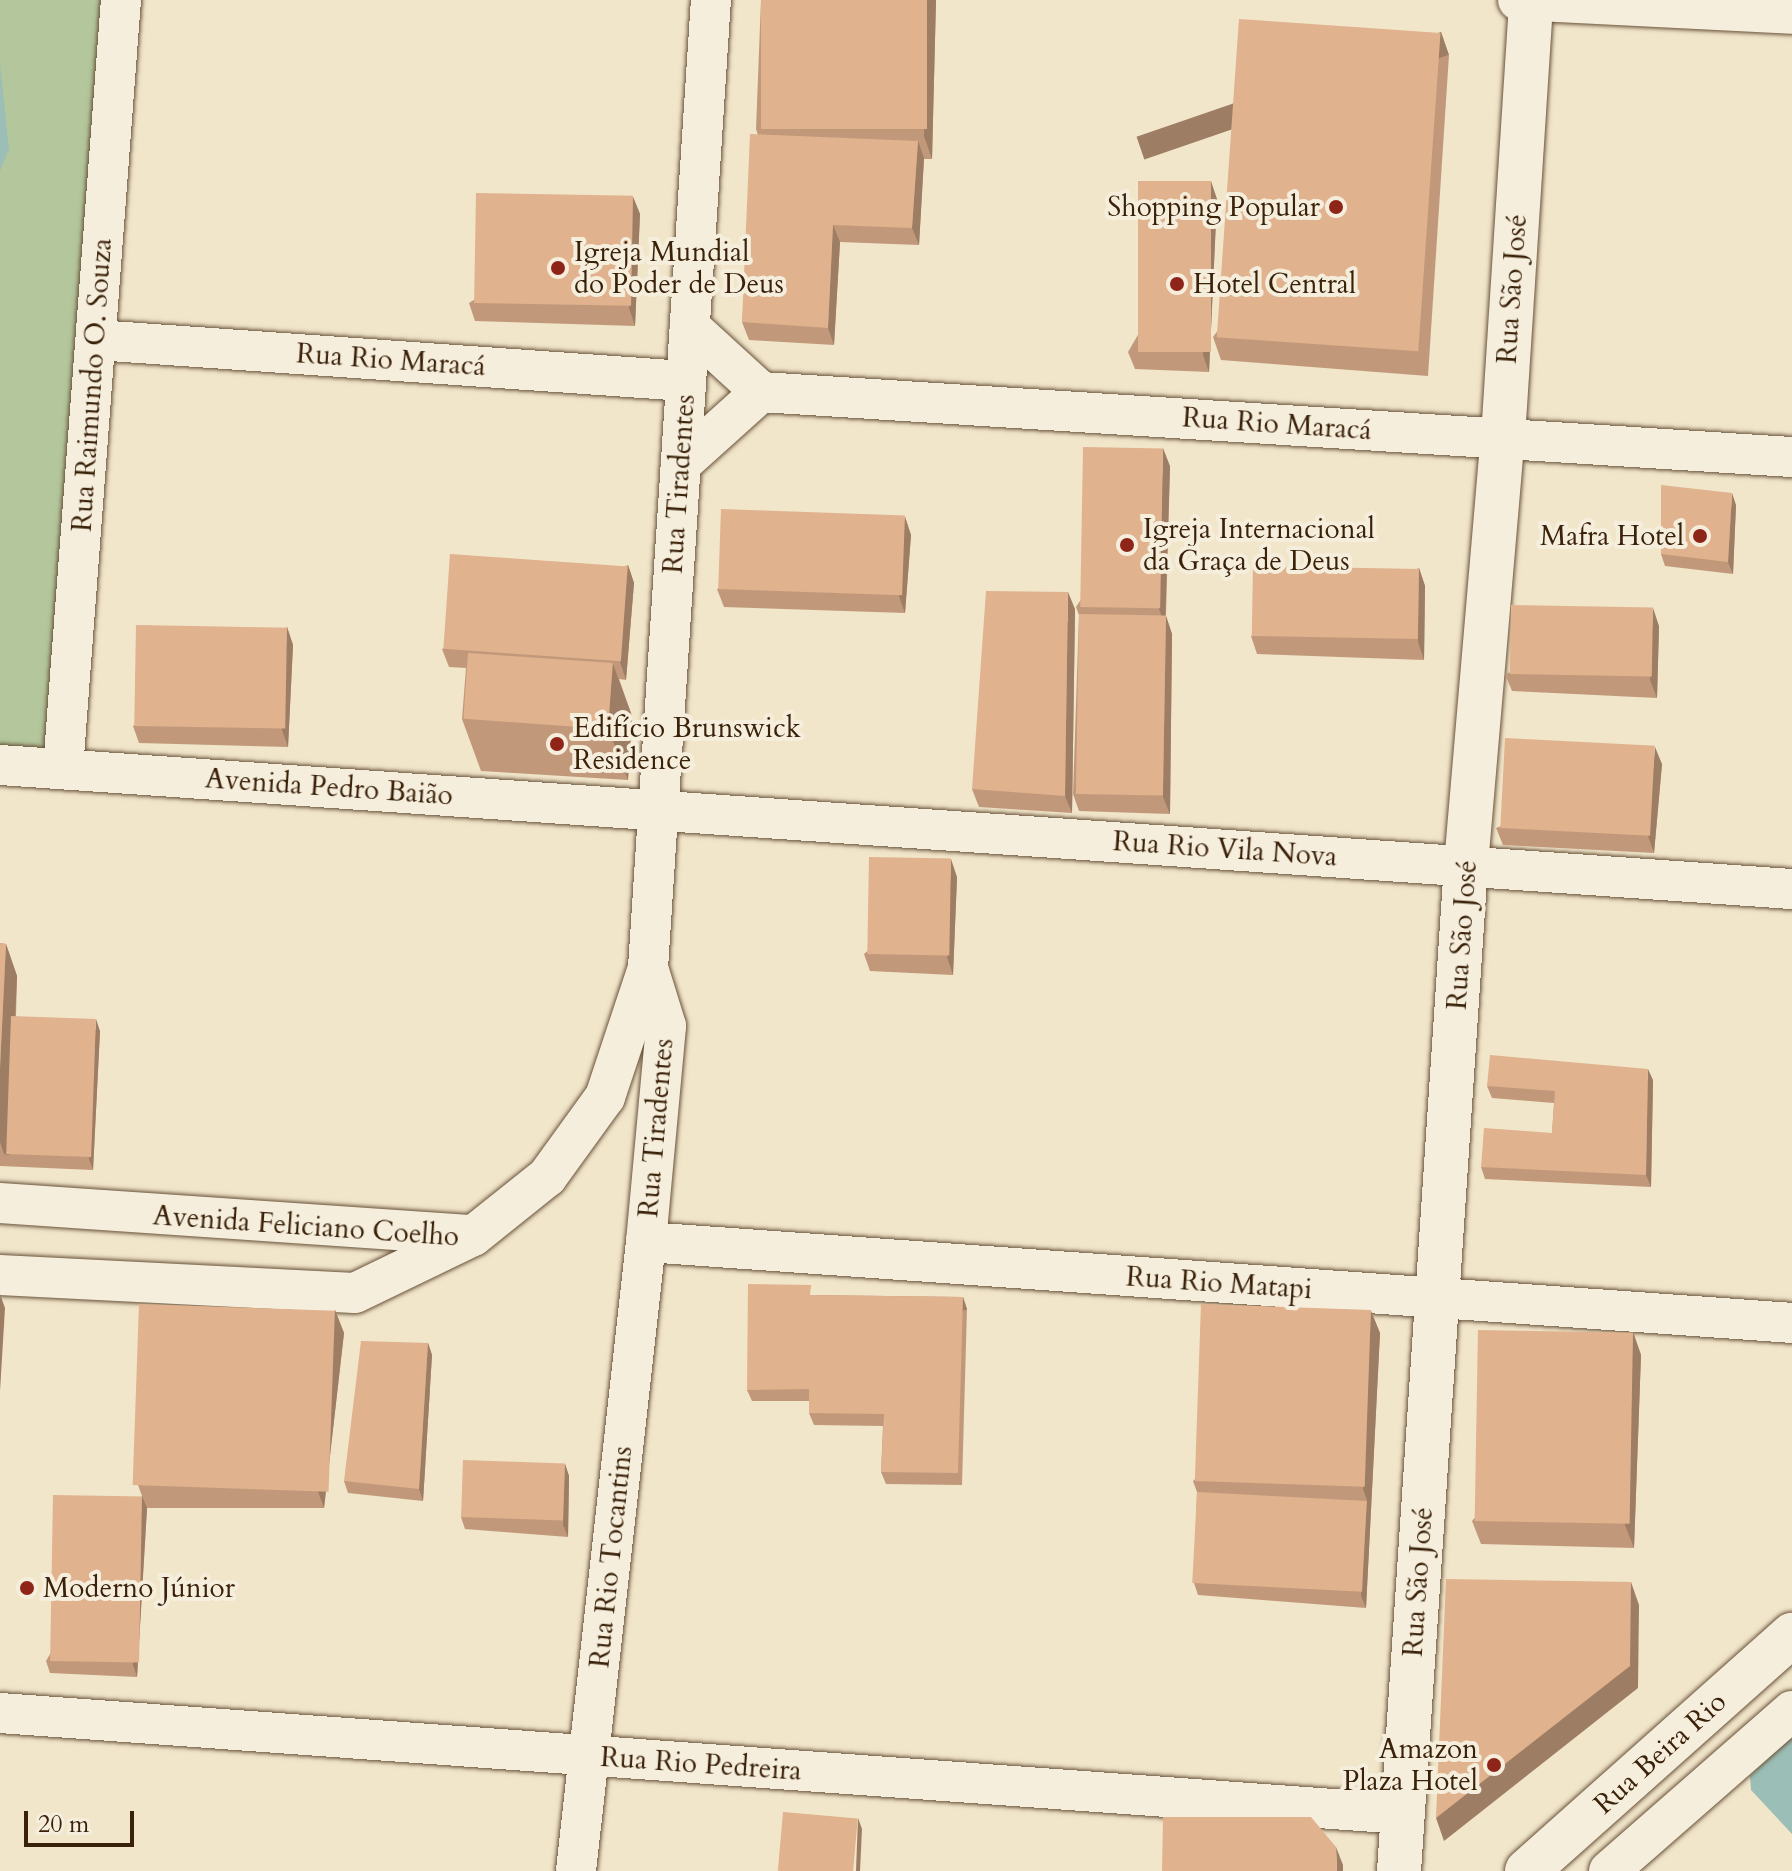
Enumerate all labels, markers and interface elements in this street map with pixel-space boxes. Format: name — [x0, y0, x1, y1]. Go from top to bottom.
place label: Shopping Popular — [1107, 190, 1320, 224]
marker: Shopping Popular — [1327, 198, 1345, 216]
street label: Rua São José — [1490, 213, 1534, 365]
place label: Igreja Mundial do Poder de Deus — [574, 235, 784, 301]
street label: Rua Raimundo O. Souza — [65, 237, 119, 533]
marker: Igreja Mundial do Poder de Deus — [549, 259, 567, 277]
place label: Hotel Central — [1193, 267, 1356, 301]
marker: Hotel Central — [1168, 275, 1186, 293]
street label: Rua Rio Maracá — [295, 337, 487, 383]
street label: Rua Tiradentes — [656, 393, 702, 575]
street label: Rua Rio Maracá — [1181, 401, 1373, 447]
place label: Igreja Internacional da Graça de Deus — [1143, 512, 1375, 578]
place label: Mafra Hotel — [1540, 519, 1684, 553]
marker: Mafra Hotel — [1691, 527, 1709, 545]
marker: Igreja Internacional da Graça de Deus — [1118, 536, 1136, 554]
place label: Edifício Brunswick Residence — [573, 711, 801, 777]
marker: Edifício Brunswick Residence — [548, 735, 566, 753]
street label: Avenida Pedro Baião — [204, 762, 454, 812]
street label: Rua Rio Vila Nova — [1112, 824, 1338, 874]
street label: Rua São José — [1440, 859, 1484, 1011]
street label: Rua Tiradentes — [631, 1037, 681, 1219]
street label: Avenida Feliciano Coelho — [152, 1199, 460, 1253]
street label: Rua Rio Matapi — [1125, 1260, 1313, 1306]
street label: Rua Rio Tocantins — [583, 1444, 639, 1670]
street label: Rua São José — [1396, 1506, 1440, 1658]
place label: Moderno Júnior — [43, 1571, 235, 1605]
marker: Moderno Júnior — [18, 1579, 36, 1597]
street label: Rua Beira Rio — [1587, 1685, 1733, 1821]
place label: Amazon Plaza Hotel — [1343, 1732, 1478, 1798]
street label: Rua Rio Pedreira — [599, 1740, 803, 1788]
marker: Amazon Plaza Hotel — [1485, 1756, 1503, 1774]
scale bar — [28, 1795, 138, 1845]
text: 20 m — [38, 1808, 89, 1841]

